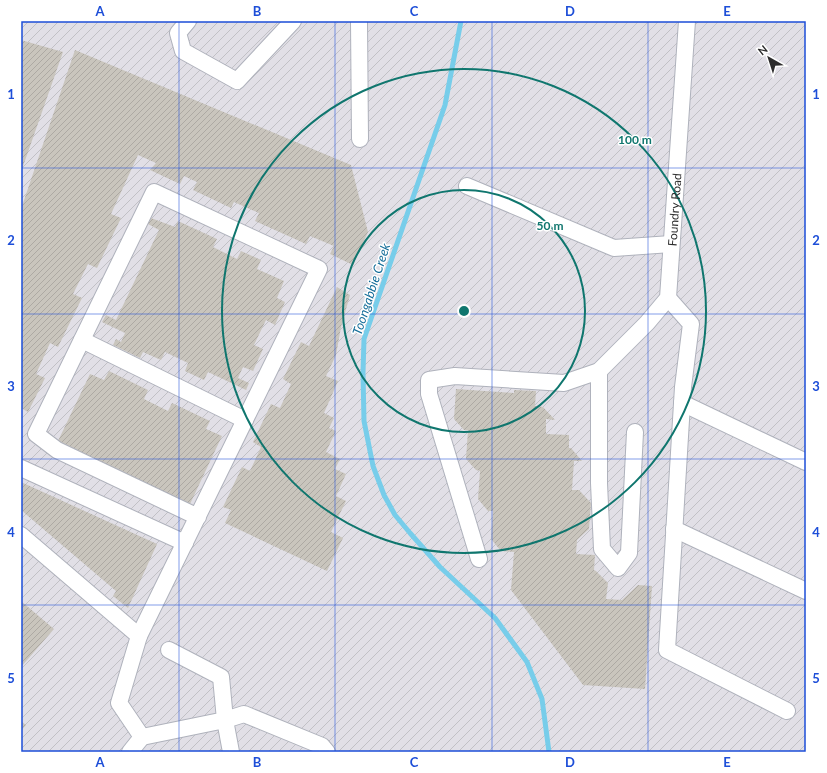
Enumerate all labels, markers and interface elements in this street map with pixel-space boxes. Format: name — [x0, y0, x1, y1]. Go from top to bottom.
text: A — [94, 3, 105, 19]
text: B — [253, 3, 262, 19]
text: C — [410, 3, 419, 19]
text: D — [565, 3, 575, 19]
text: E — [723, 3, 731, 19]
north arrow — [749, 38, 789, 78]
text: N — [755, 42, 770, 58]
text: 1 — [7, 86, 15, 102]
text: 1 — [812, 86, 820, 102]
text: 100 m — [618, 132, 652, 147]
street label: Foundry Road — [664, 173, 684, 247]
text: 50 m — [537, 218, 563, 233]
text: 2 — [7, 232, 15, 248]
text: 2 — [812, 232, 820, 248]
water label: Toongabbie Creek — [349, 240, 394, 337]
centre of rings — [457, 304, 471, 318]
text: 3 — [7, 378, 15, 394]
text: 3 — [812, 378, 820, 394]
text: 4 — [7, 524, 15, 540]
text: 4 — [812, 524, 820, 540]
text: 5 — [7, 670, 15, 686]
text: 5 — [812, 670, 820, 686]
text: A — [94, 754, 105, 770]
text: B — [253, 754, 262, 770]
text: C — [410, 754, 419, 770]
text: D — [565, 754, 575, 770]
text: E — [723, 754, 731, 770]

